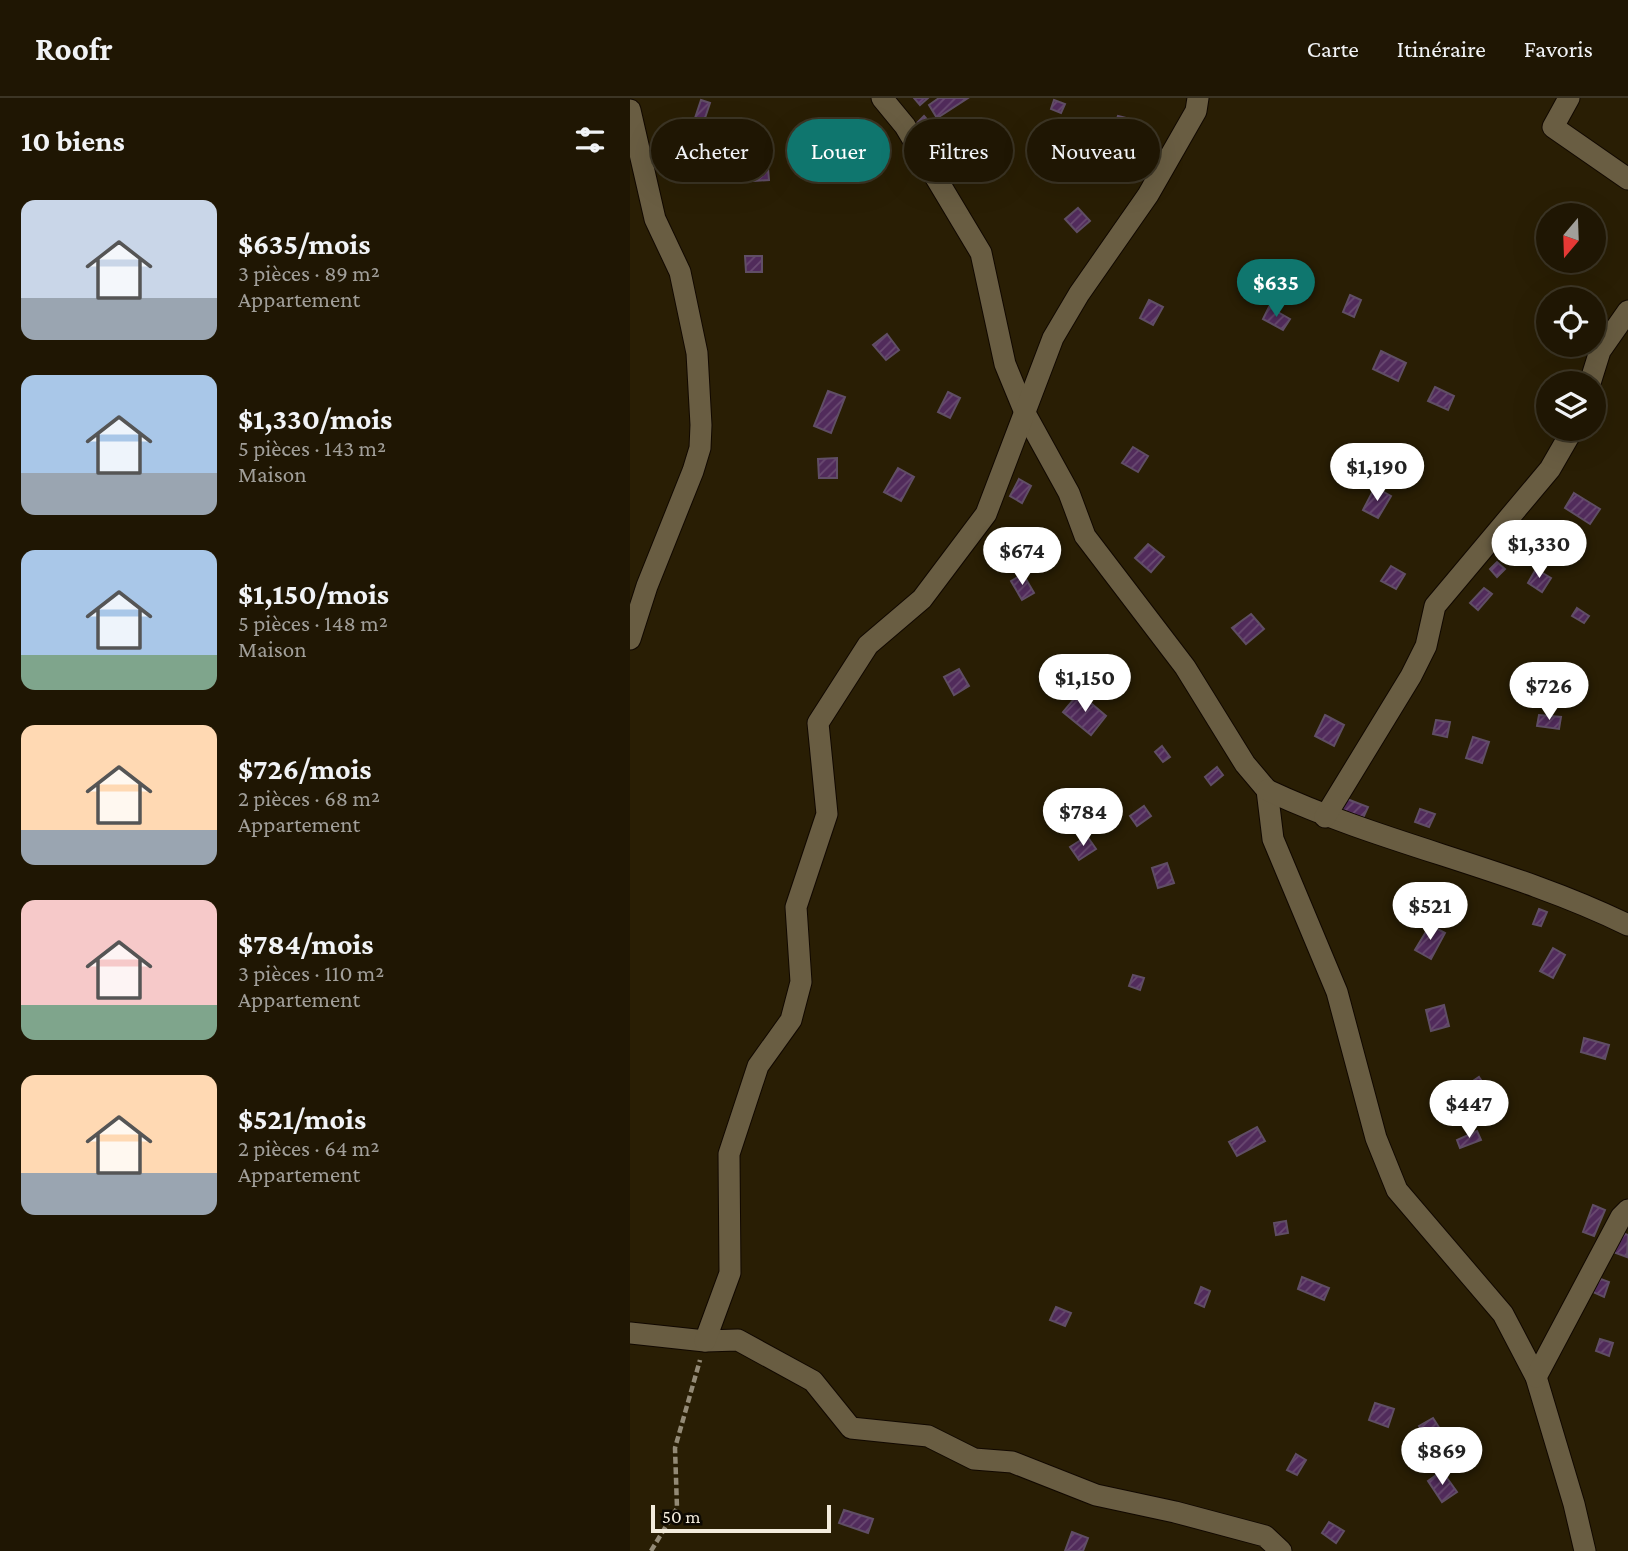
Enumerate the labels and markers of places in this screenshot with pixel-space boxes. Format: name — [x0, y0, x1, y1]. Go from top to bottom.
pin: $635 — [1235, 260, 1317, 319]
pin: $1,190 — [1320, 444, 1434, 503]
pin: $1,330 — [1482, 520, 1596, 580]
pin: $674 — [981, 528, 1063, 587]
pin: $1,150 — [1028, 654, 1142, 714]
pin: $726 — [1508, 662, 1590, 722]
pin: $784 — [1042, 788, 1124, 848]
pin: $521 — [1389, 882, 1471, 942]
pin: $447 — [1428, 1080, 1510, 1140]
pin: $869 — [1401, 1428, 1483, 1487]

